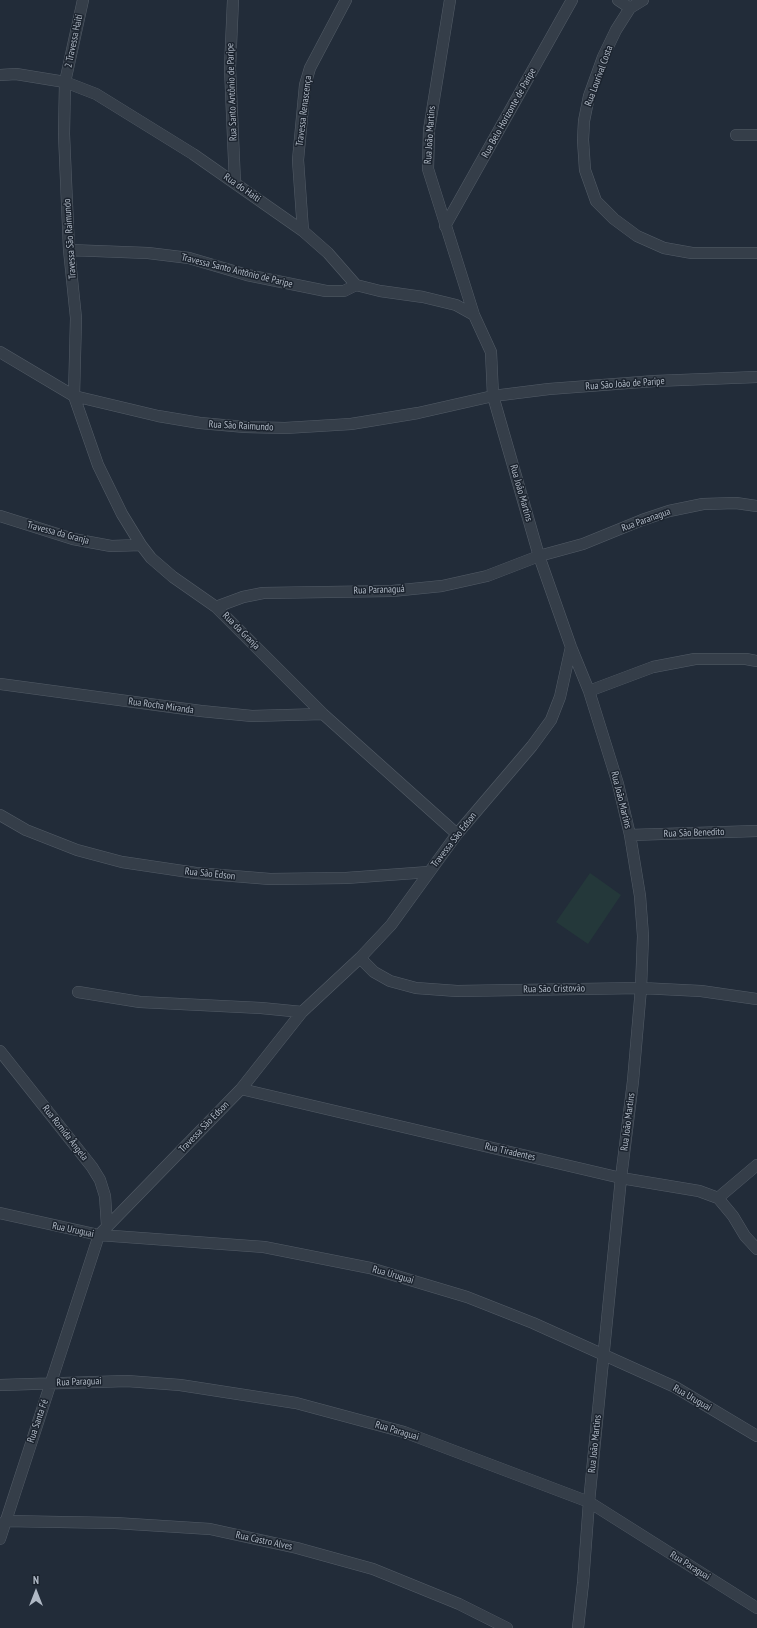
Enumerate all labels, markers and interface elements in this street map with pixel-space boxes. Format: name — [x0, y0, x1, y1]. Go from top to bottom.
street label: 2 Travessa Haiti — [62, 13, 86, 69]
street label: Rua Santo Antônio de Paripe — [224, 43, 240, 141]
street label: Rua Lourival Costa — [582, 44, 616, 108]
street label: Rua Belo Horizonte de Paripe — [479, 66, 539, 160]
street label: Travessa Renascença — [294, 75, 314, 147]
street label: Rua João Martins — [422, 105, 438, 165]
street label: Rua do Haiti — [221, 171, 263, 205]
street label: Travessa São Raimundo — [61, 198, 79, 280]
street label: Travessa Santo Antōnio de Paripe — [180, 251, 294, 291]
street label: Rua São João de Paripe — [585, 375, 665, 393]
street label: Rua São Raimundo — [208, 418, 274, 434]
street label: Rua João Martins — [507, 463, 535, 523]
street label: Rua Paranagua — [620, 506, 672, 534]
street label: Travessa da Granja — [26, 519, 90, 547]
street label: Rua Paranaguá — [353, 583, 405, 597]
street label: Rua da Granja — [220, 610, 262, 652]
street label: Rua Rocha Miranda — [127, 695, 195, 717]
street label: Rua João Martins — [608, 770, 634, 830]
street label: Travessa São Edson — [429, 810, 479, 870]
street label: Rua São Benedito — [663, 826, 725, 840]
street label: Rua São Edson — [184, 865, 236, 883]
street label: Rua São Cristovão — [523, 982, 585, 996]
street label: Rua João Martins — [618, 1092, 638, 1152]
street label: Travessa São Edson — [177, 1099, 231, 1155]
street label: Rua Romida Ângela — [40, 1103, 90, 1163]
street label: Rua Tiradentes — [483, 1140, 537, 1164]
street label: Rua Uruguai — [51, 1220, 95, 1240]
street label: Rua Uruguai — [371, 1263, 415, 1287]
street label: Rua Paraguai — [56, 1375, 102, 1389]
street label: Rua Uruguai — [671, 1382, 713, 1414]
street label: Rua Santa Fé — [25, 1398, 51, 1444]
street label: Rua João Martins — [586, 1414, 604, 1474]
street label: Rua Paraguai — [374, 1419, 420, 1443]
street label: Rua Castro Alves — [235, 1529, 293, 1553]
street label: Rua Paraguai — [668, 1549, 712, 1583]
north arrow — [16, 1572, 56, 1612]
text: N — [33, 1573, 39, 1587]

